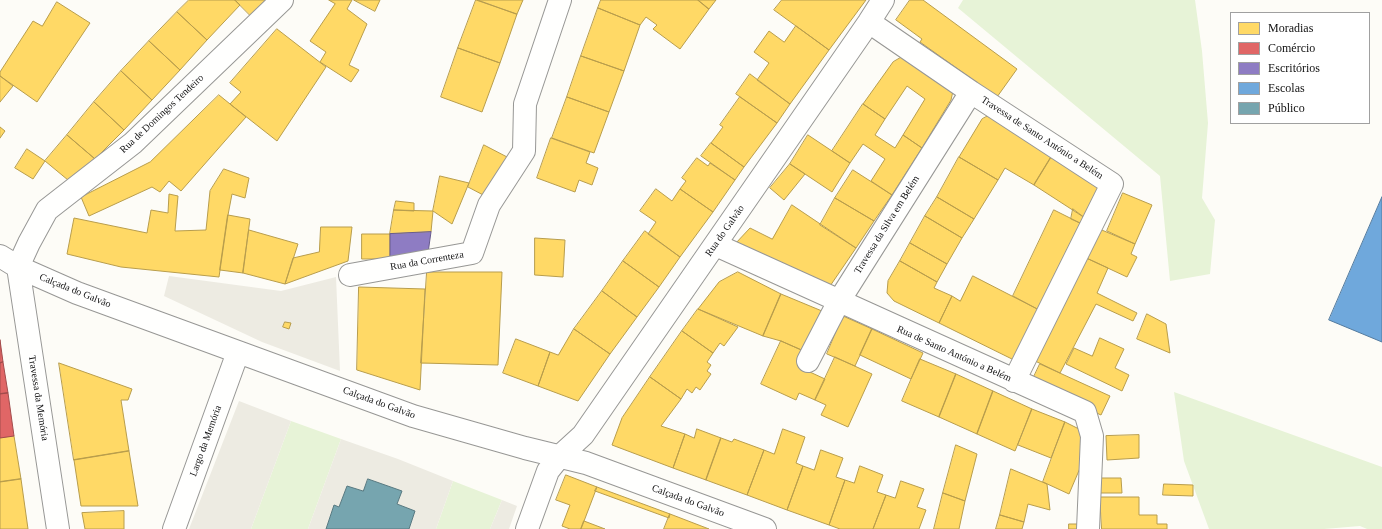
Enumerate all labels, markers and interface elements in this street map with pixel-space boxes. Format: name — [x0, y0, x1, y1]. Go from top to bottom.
legend — [1230, 12, 1370, 124]
text: Moradias — [1268, 21, 1313, 35]
text: Comércio — [1268, 41, 1315, 55]
text: Escritórios — [1268, 61, 1320, 75]
street label: Rua de Domingos Tendeiro — [118, 72, 206, 156]
text: Escolas — [1268, 81, 1305, 95]
street label: Travessa de Santo António a Belém — [979, 94, 1105, 182]
text: Público — [1268, 101, 1305, 115]
street label: Travessa da Silva em Belém — [852, 174, 922, 276]
street label: Rua do Galvão — [703, 203, 747, 259]
street label: Rua da Correnteza — [389, 249, 465, 273]
street label: Calçada do Galvão — [37, 271, 113, 311]
street label: Rua de Santo António a Belém — [895, 323, 1013, 385]
street label: Travessa da Memória — [25, 354, 51, 442]
street label: Calçada do Galvão — [341, 384, 417, 422]
street label: Largo da Memória — [188, 404, 224, 478]
street label: Calçada do Galvão — [650, 482, 726, 520]

